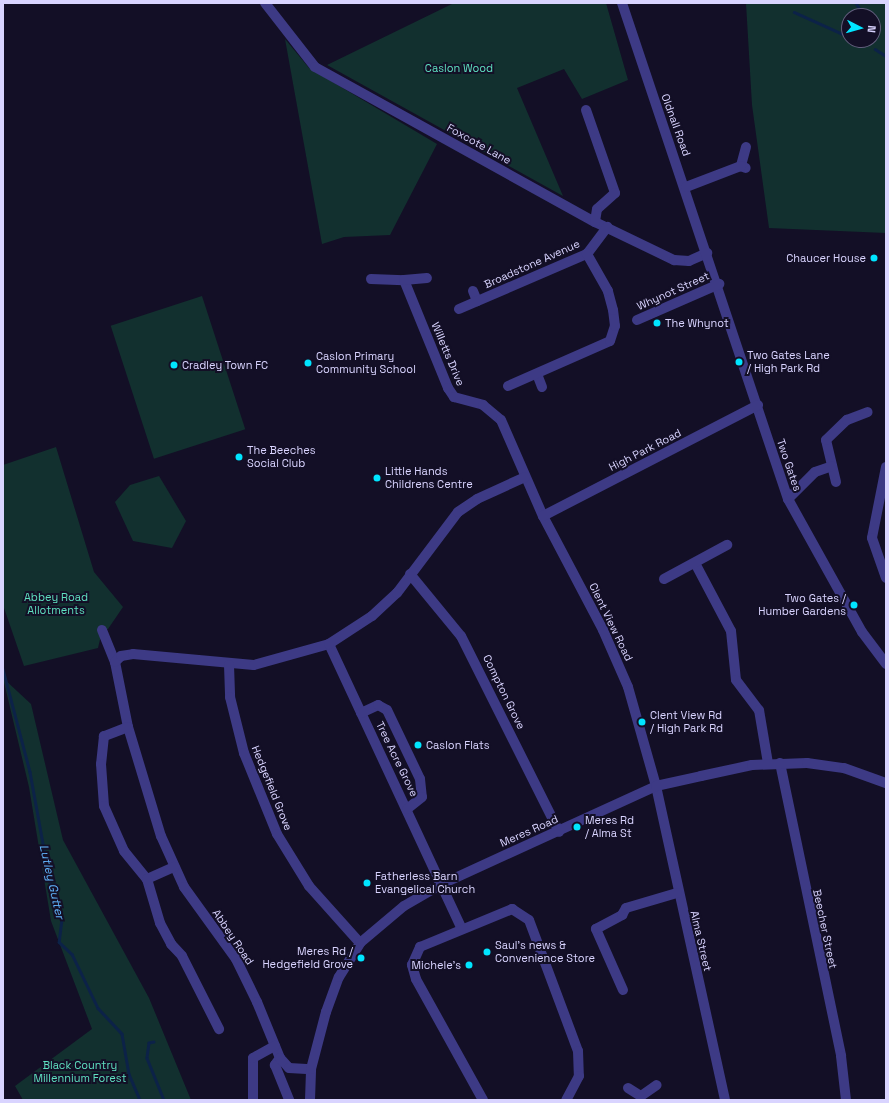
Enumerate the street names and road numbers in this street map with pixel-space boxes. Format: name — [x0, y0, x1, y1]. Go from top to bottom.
street label: Oldnall Road — [659, 92, 693, 158]
street label: Foxcote Lane — [445, 121, 513, 167]
street label: Broadstone Avenue — [482, 237, 582, 291]
street label: Whynot Street — [635, 269, 711, 313]
street label: Willetts Drive — [429, 320, 467, 388]
street label: High Park Road — [607, 426, 683, 474]
street label: Two Gates — [774, 437, 804, 493]
street label: Clent View Road — [586, 581, 636, 663]
street label: Compton Grove — [480, 653, 528, 731]
street label: Tree Acre Grove — [373, 719, 421, 799]
street label: Hedgefield Grove — [249, 744, 295, 832]
street label: Meres Road — [498, 812, 560, 850]
street label: Beecher Street — [810, 888, 840, 970]
street label: Abbey Road — [210, 907, 256, 967]
street label: Alma Street — [688, 909, 714, 973]

